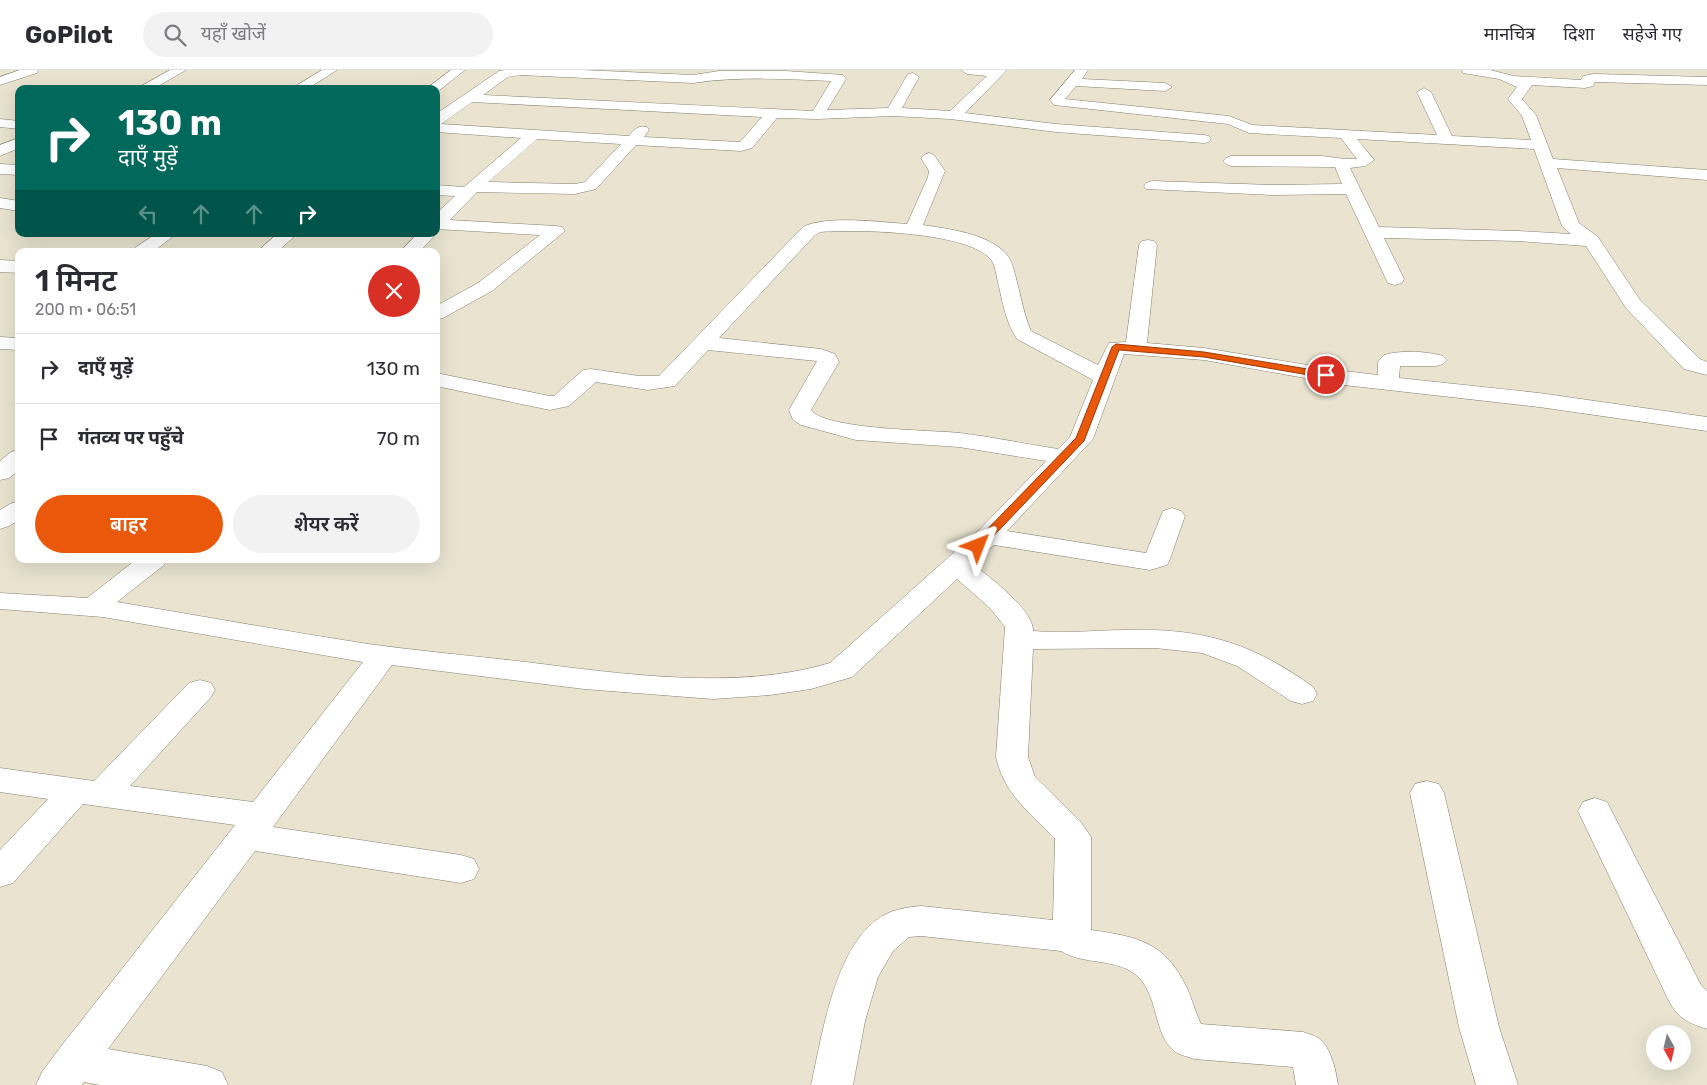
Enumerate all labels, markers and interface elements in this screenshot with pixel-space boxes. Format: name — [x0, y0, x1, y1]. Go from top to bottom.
search box — [143, 12, 493, 57]
text: GoPilot — [25, 21, 113, 49]
icon: search — [161, 21, 189, 49]
text: यहाँ खोजें — [201, 22, 266, 45]
text: मानचित्र — [1484, 23, 1535, 45]
text: दिशा — [1563, 23, 1594, 45]
text: सहेजे गए — [1622, 23, 1682, 45]
text: 130 m — [118, 102, 222, 144]
icon: right — [35, 105, 100, 170]
text: दाएँ मुड़ें — [118, 144, 178, 171]
icon: left — [134, 200, 162, 228]
icon: ahead — [187, 200, 215, 228]
icon: ahead — [240, 200, 268, 228]
icon: right — [293, 200, 321, 228]
text: 1 मिनट — [35, 263, 117, 299]
button: close — [368, 265, 420, 317]
text: 200 m · 06:51 — [35, 300, 136, 319]
pin — [1305, 354, 1347, 396]
icon: right — [35, 355, 63, 383]
text: दाएँ मुड़ें — [78, 356, 133, 379]
text: 130 m — [367, 357, 420, 380]
icon: arrive — [1312, 361, 1340, 389]
icon: arrive — [35, 425, 63, 453]
text: गंतव्य पर पहुँचे — [78, 426, 184, 449]
text: 70 m — [377, 427, 420, 450]
button: बाहर — [35, 495, 223, 553]
button: शेयर करें — [233, 495, 420, 553]
position arrow — [951, 519, 1003, 571]
north arrow — [1646, 1025, 1691, 1070]
map controls — [1646, 1025, 1691, 1070]

